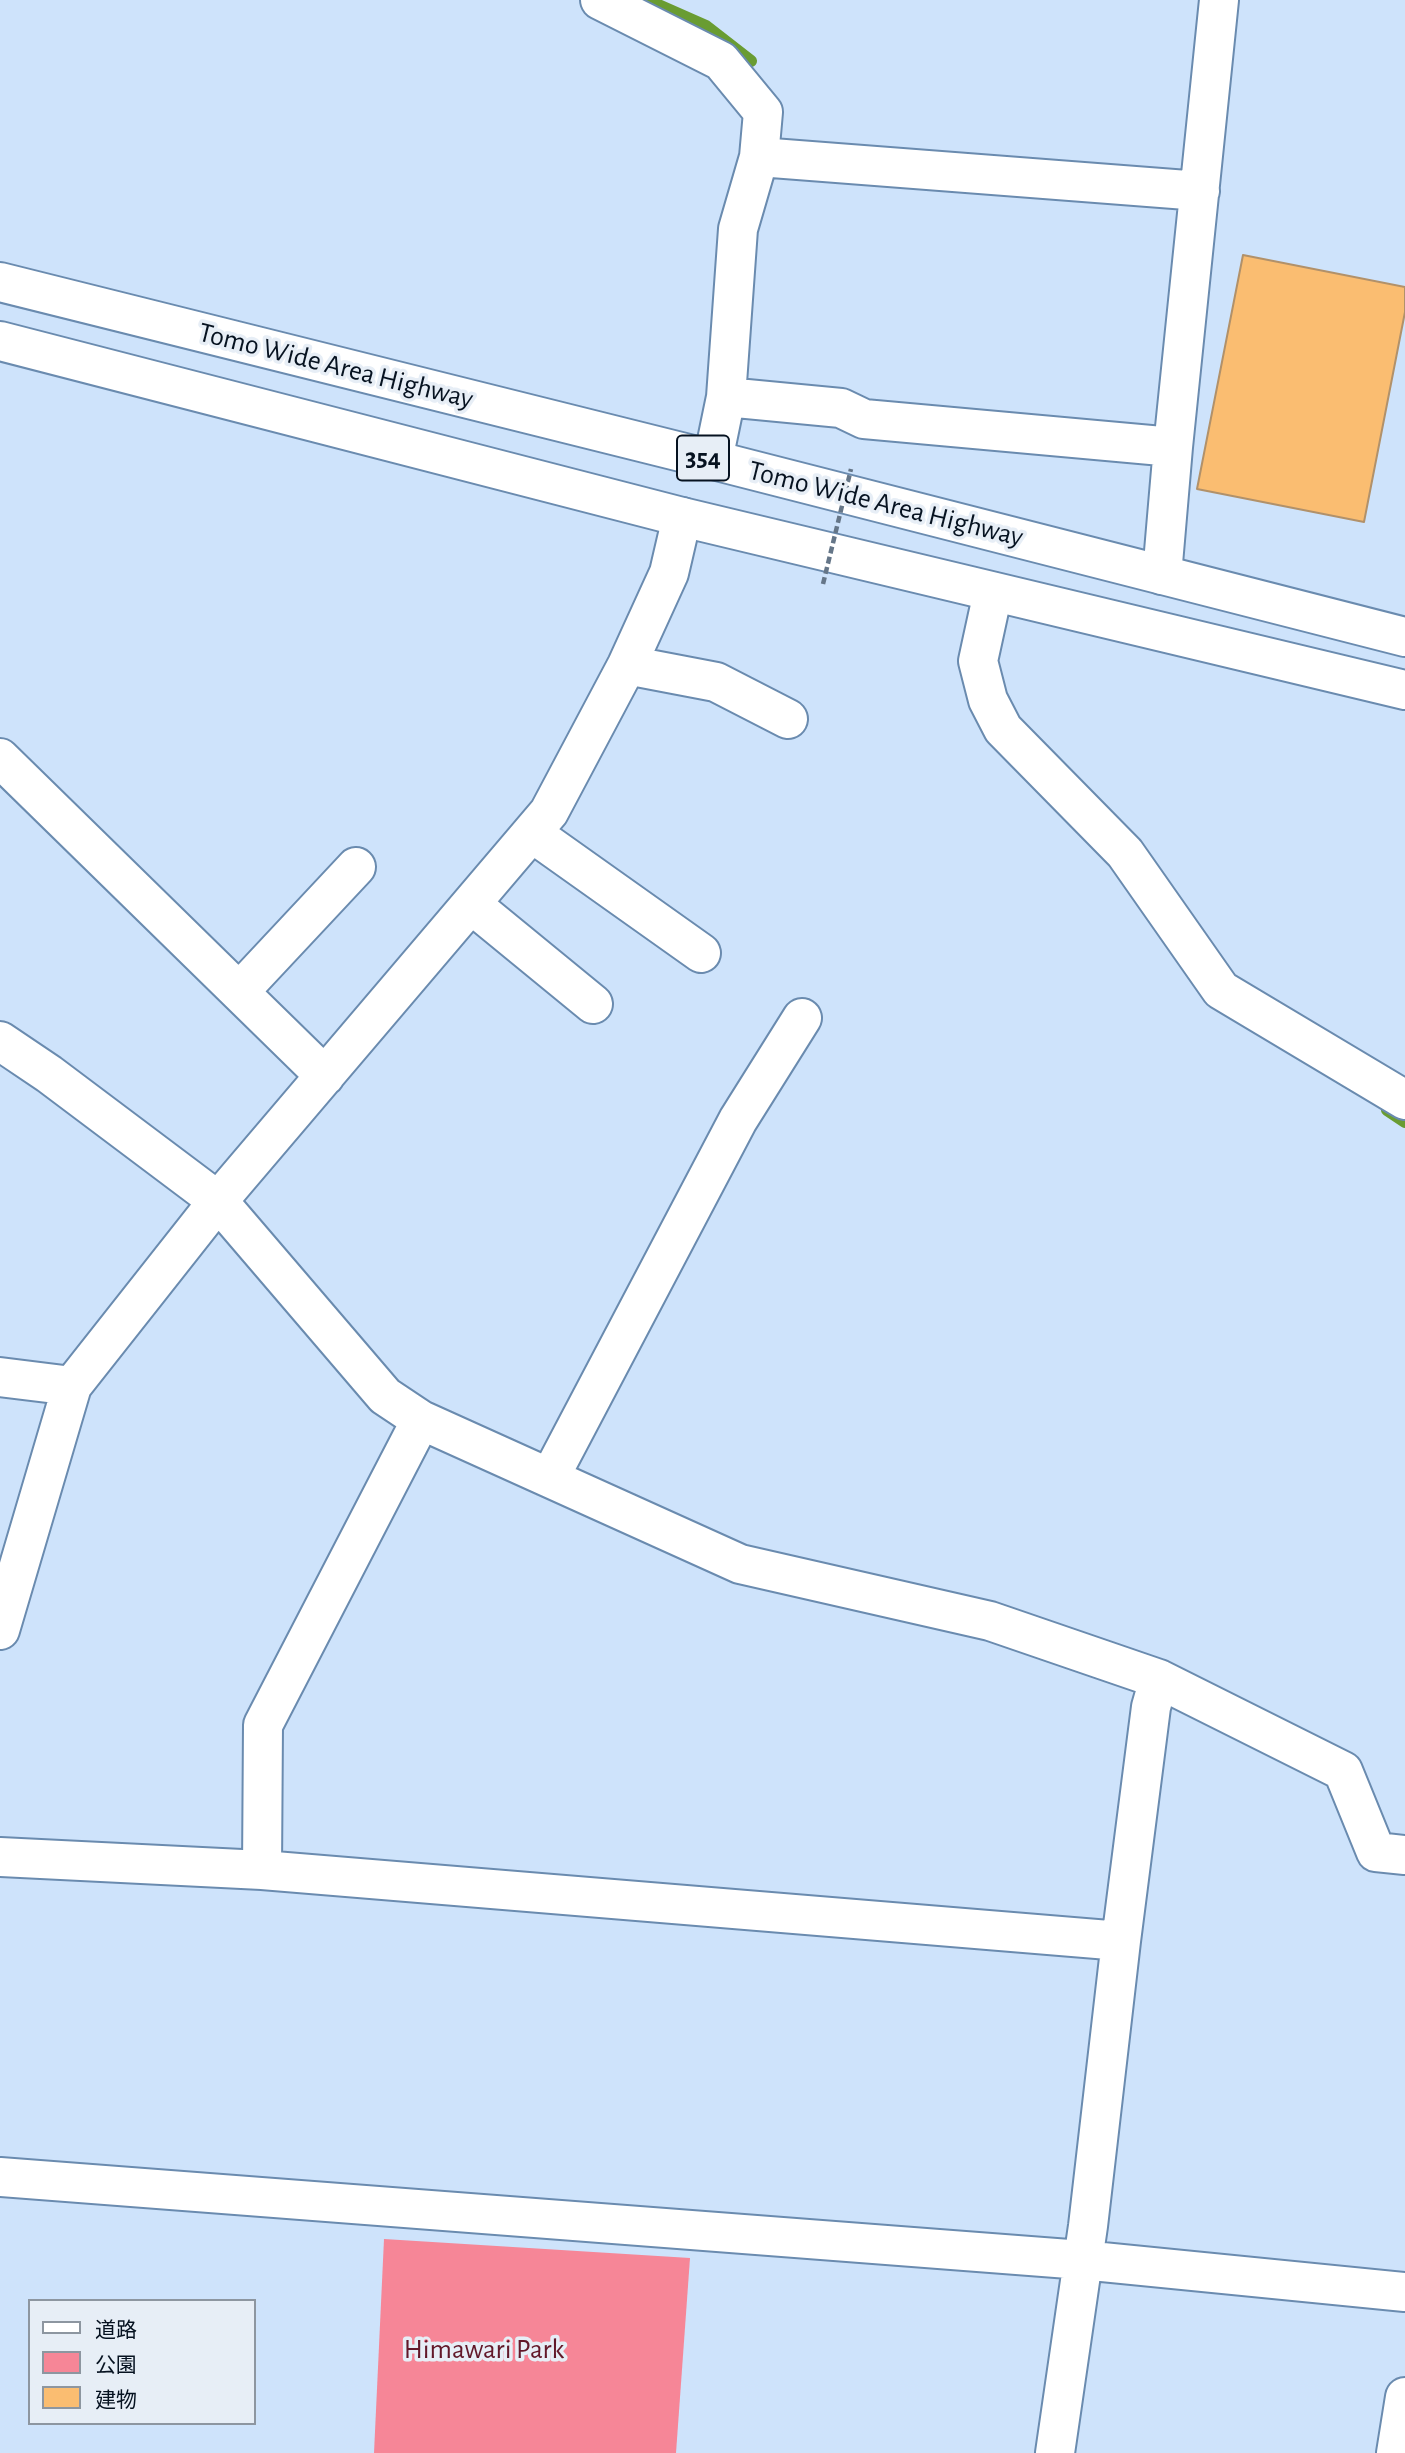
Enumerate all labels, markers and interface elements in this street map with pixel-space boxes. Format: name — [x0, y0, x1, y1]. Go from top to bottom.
street label: Tomo Wide Area Highway — [195, 316, 477, 416]
road number: 354 — [677, 436, 729, 480]
street label: Tomo Wide Area Highway — [745, 454, 1027, 554]
legend — [28, 2299, 256, 2425]
text: 道路 — [95, 2320, 137, 2341]
park label: Himawari Park — [404, 2333, 564, 2367]
text: 公園 — [95, 2355, 137, 2376]
text: 建物 — [95, 2390, 137, 2411]

